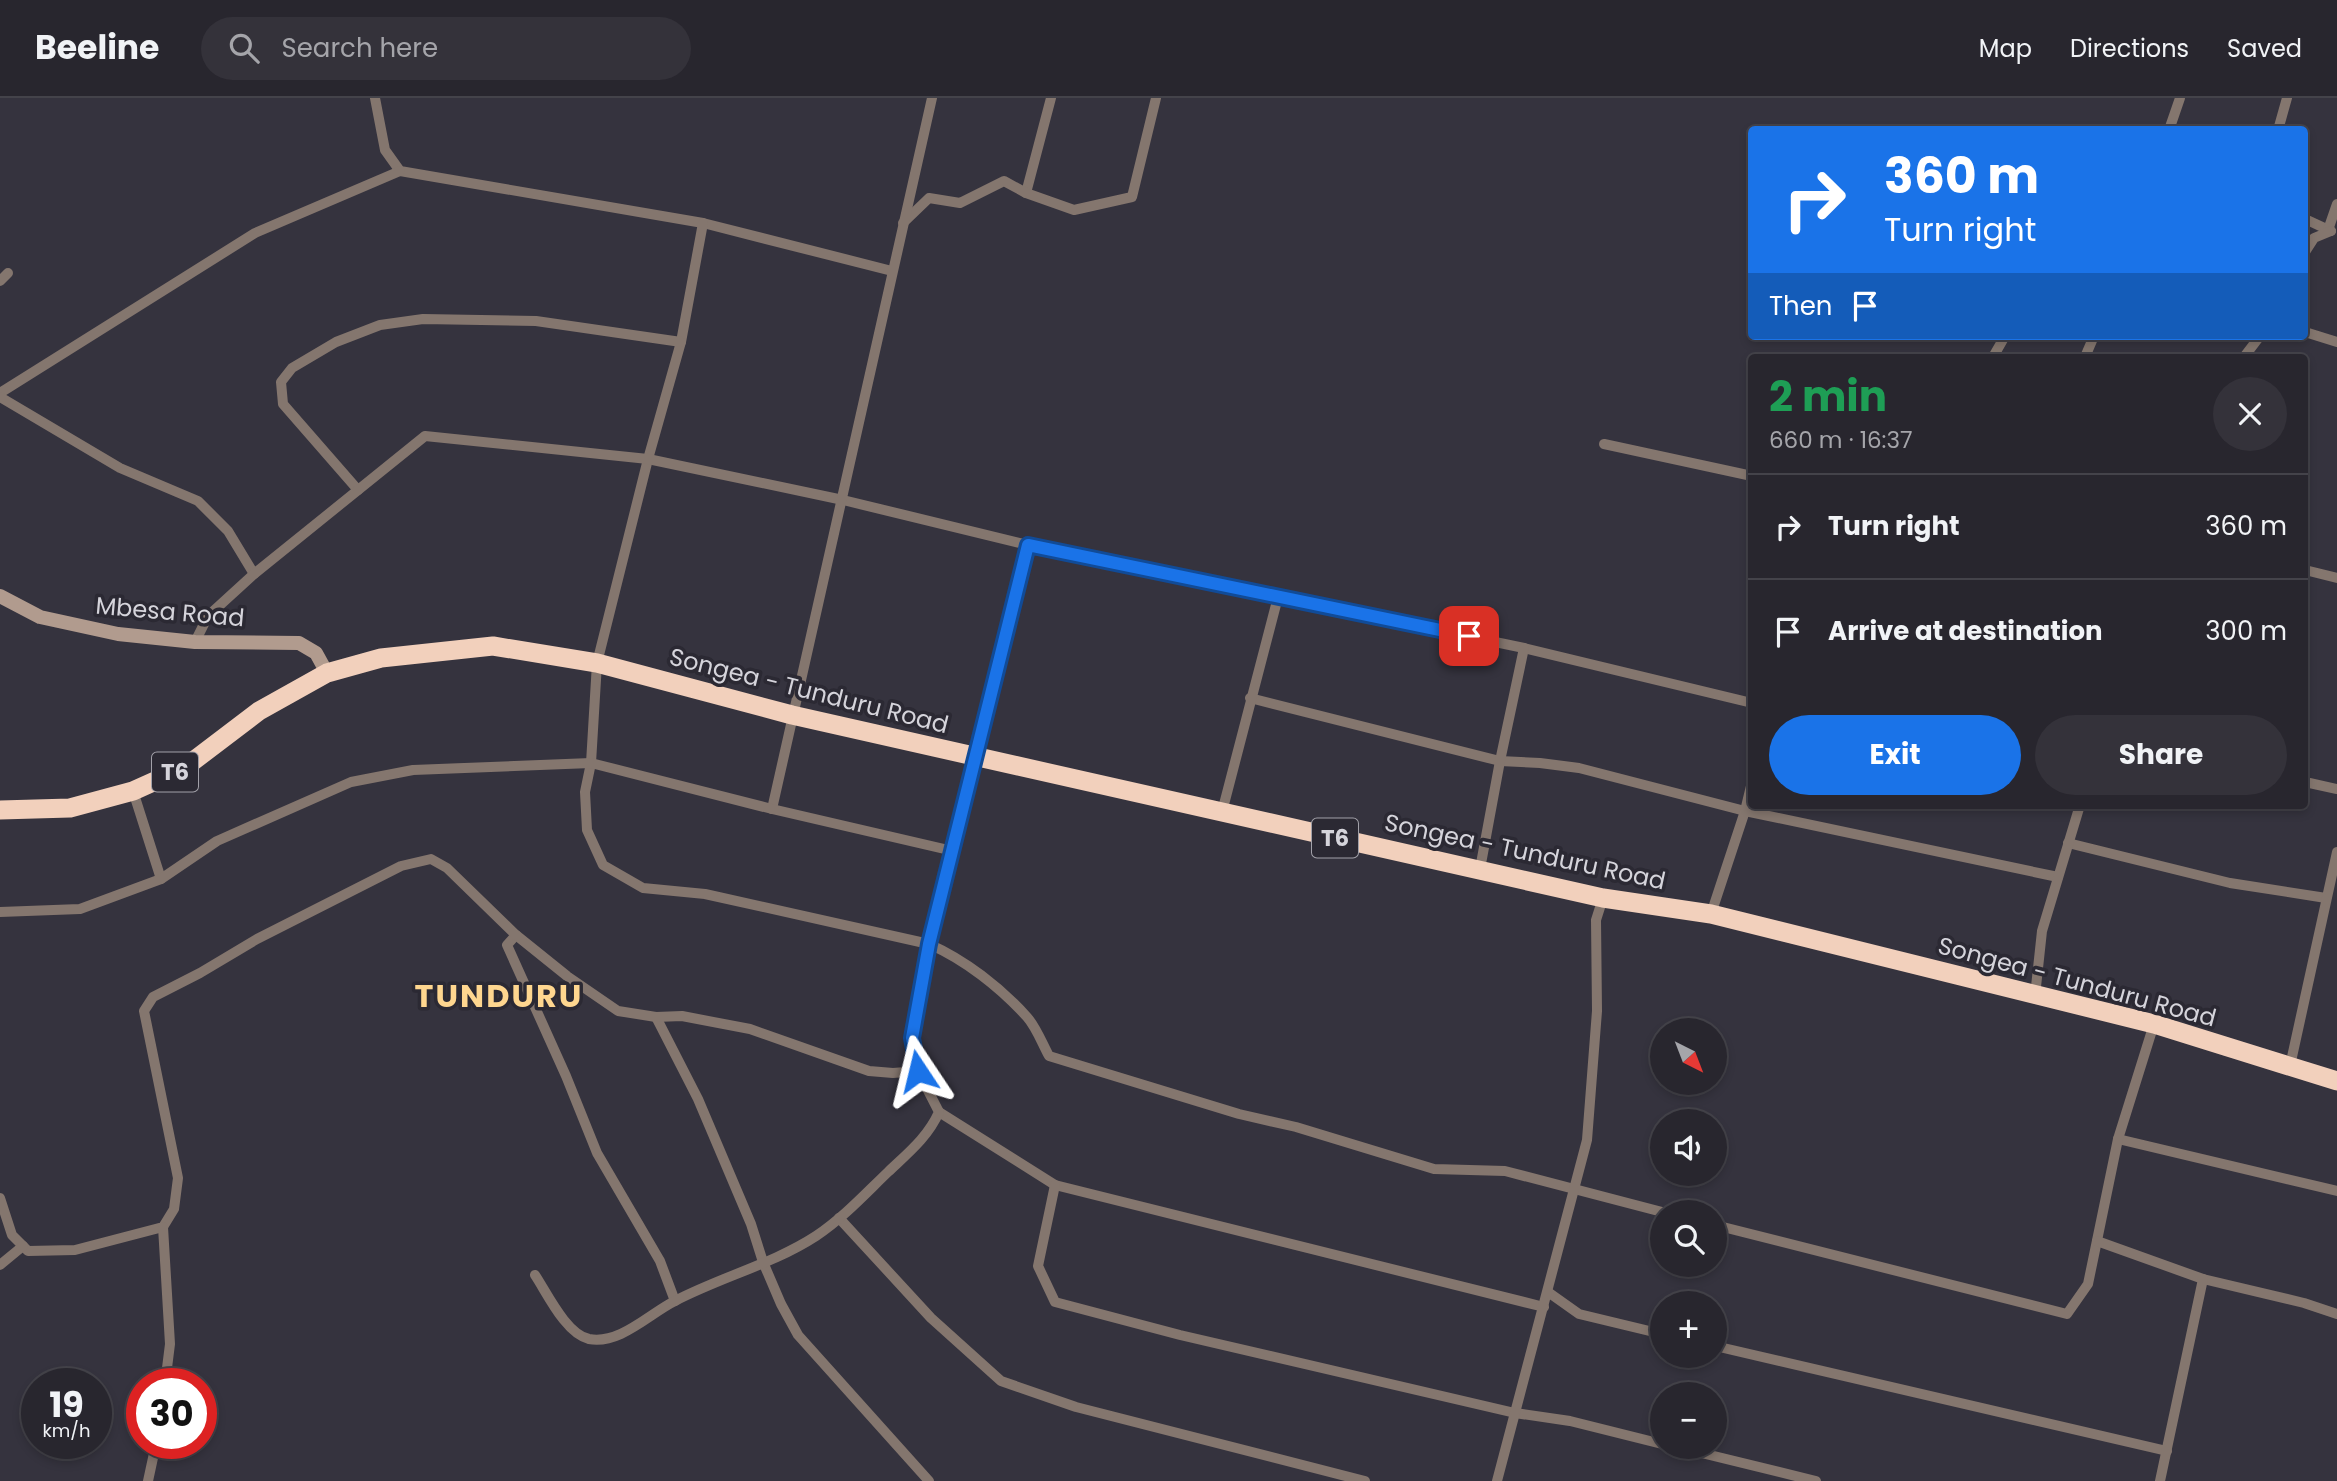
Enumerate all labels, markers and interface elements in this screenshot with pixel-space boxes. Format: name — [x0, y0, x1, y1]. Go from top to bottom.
search box — [201, 17, 691, 80]
text: Beeline — [35, 24, 159, 71]
icon: search — [225, 29, 263, 67]
text: Search here — [281, 30, 438, 66]
text: Map — [1979, 32, 2032, 65]
text: Directions — [2070, 32, 2189, 65]
text: Saved — [2227, 32, 2302, 65]
text: 360 m — [1884, 142, 2039, 210]
icon: right — [1769, 154, 1860, 245]
text: Turn right — [1884, 207, 2036, 252]
icon: arrive — [1846, 287, 1884, 325]
text: Then — [1769, 288, 1832, 324]
text: 2 min — [1769, 367, 1887, 426]
button: close — [2213, 377, 2287, 451]
text: 660 m · 16:37 — [1769, 424, 1913, 456]
icon: right — [1769, 508, 1807, 546]
text: Turn right — [1828, 508, 1960, 544]
text: 360 m — [2205, 508, 2287, 544]
street label: Mbesa Road — [94, 589, 246, 634]
pin — [1439, 606, 1499, 666]
icon: arrive — [1769, 613, 1807, 651]
text: Arrive at destination — [1828, 613, 2103, 649]
text: 300 m — [2205, 613, 2287, 649]
icon: arrive — [1450, 617, 1488, 655]
street label: Songea - Tunduru Road — [666, 640, 952, 741]
button: Exit — [1769, 715, 2021, 795]
button: Share — [2035, 715, 2287, 795]
road number: T6 — [152, 752, 198, 792]
street label: Songea - Tunduru Road — [1382, 806, 1669, 897]
road number: T6 — [1312, 818, 1358, 858]
street label: Songea - Tunduru Road — [1934, 928, 2220, 1035]
district label: TUNDURU — [415, 973, 583, 1018]
north arrow — [1650, 1018, 1727, 1096]
map controls — [1650, 1018, 1727, 1459]
position arrow — [881, 1034, 955, 1108]
button: sound — [1650, 1109, 1727, 1186]
button: search — [1650, 1200, 1727, 1277]
button: + — [1650, 1291, 1727, 1368]
speed limit sign: 30 — [126, 1368, 217, 1459]
text: 19 — [49, 1380, 84, 1429]
button: − — [1650, 1382, 1727, 1459]
text: km/h — [43, 1418, 90, 1443]

